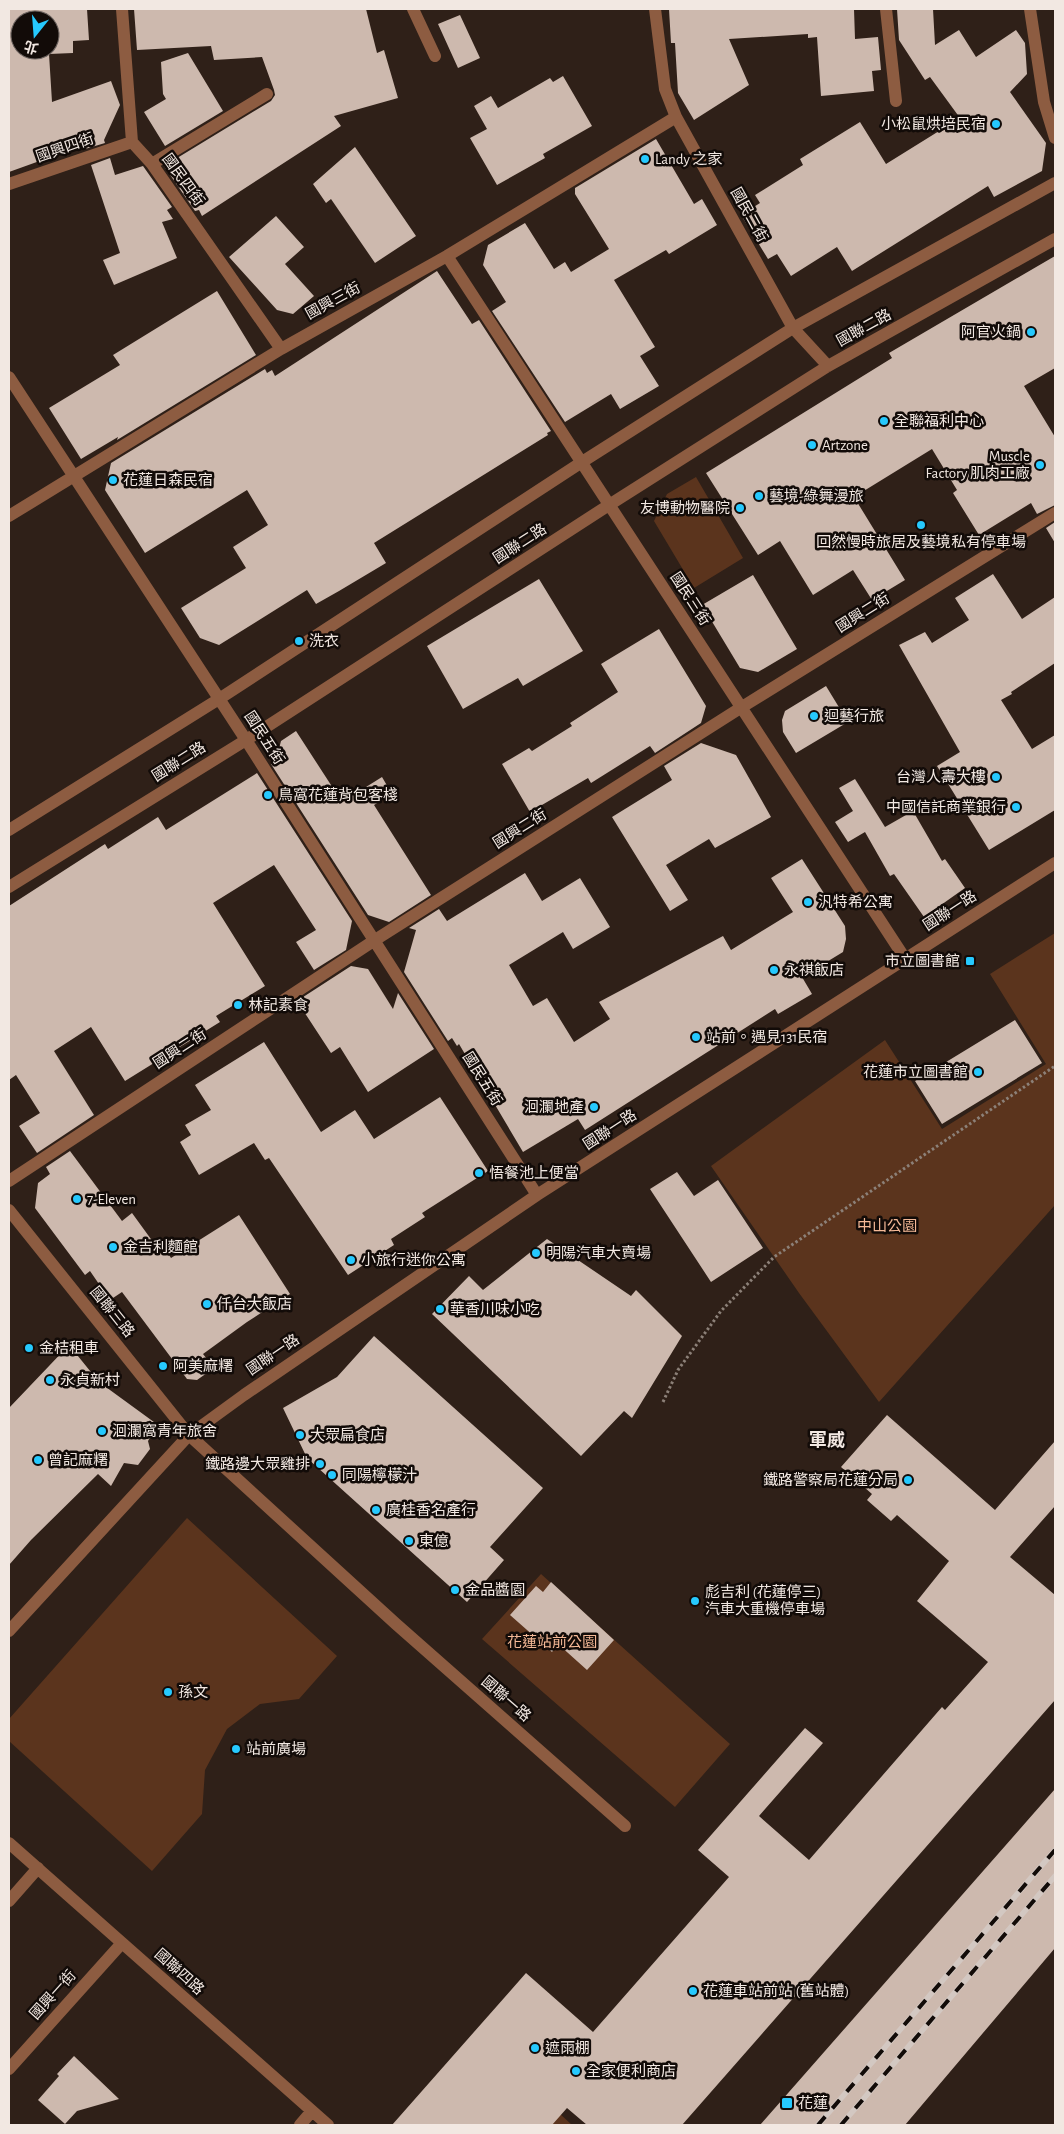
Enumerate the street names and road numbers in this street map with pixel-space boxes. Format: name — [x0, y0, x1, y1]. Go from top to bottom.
street label: 國興四街 — [34, 130, 96, 165]
street label: 國民四街 — [159, 151, 208, 209]
street label: 國民二街 — [728, 185, 771, 245]
street label: 國興三街 — [303, 279, 363, 322]
street label: 國聯二路 — [834, 306, 894, 349]
street label: 國聯二路 — [490, 521, 549, 567]
street label: 國民三街 — [667, 569, 713, 628]
street label: 國興二街 — [833, 590, 892, 635]
street label: 國民五街 — [241, 708, 287, 767]
street label: 國聯二路 — [149, 739, 208, 784]
street label: 國興二街 — [490, 806, 549, 851]
street label: 國聯一路 — [920, 888, 979, 934]
street label: 國興二街 — [150, 1026, 209, 1072]
street label: 國民五街 — [460, 1049, 505, 1108]
street label: 國聯一路 — [580, 1107, 639, 1153]
street label: 國聯三路 — [87, 1283, 137, 1340]
street label: 國聯一路 — [243, 1331, 302, 1378]
street label: 國聯一路 — [478, 1673, 534, 1724]
street label: 國聯四路 — [152, 1946, 207, 1998]
street label: 國興一街 — [27, 1967, 79, 2022]

